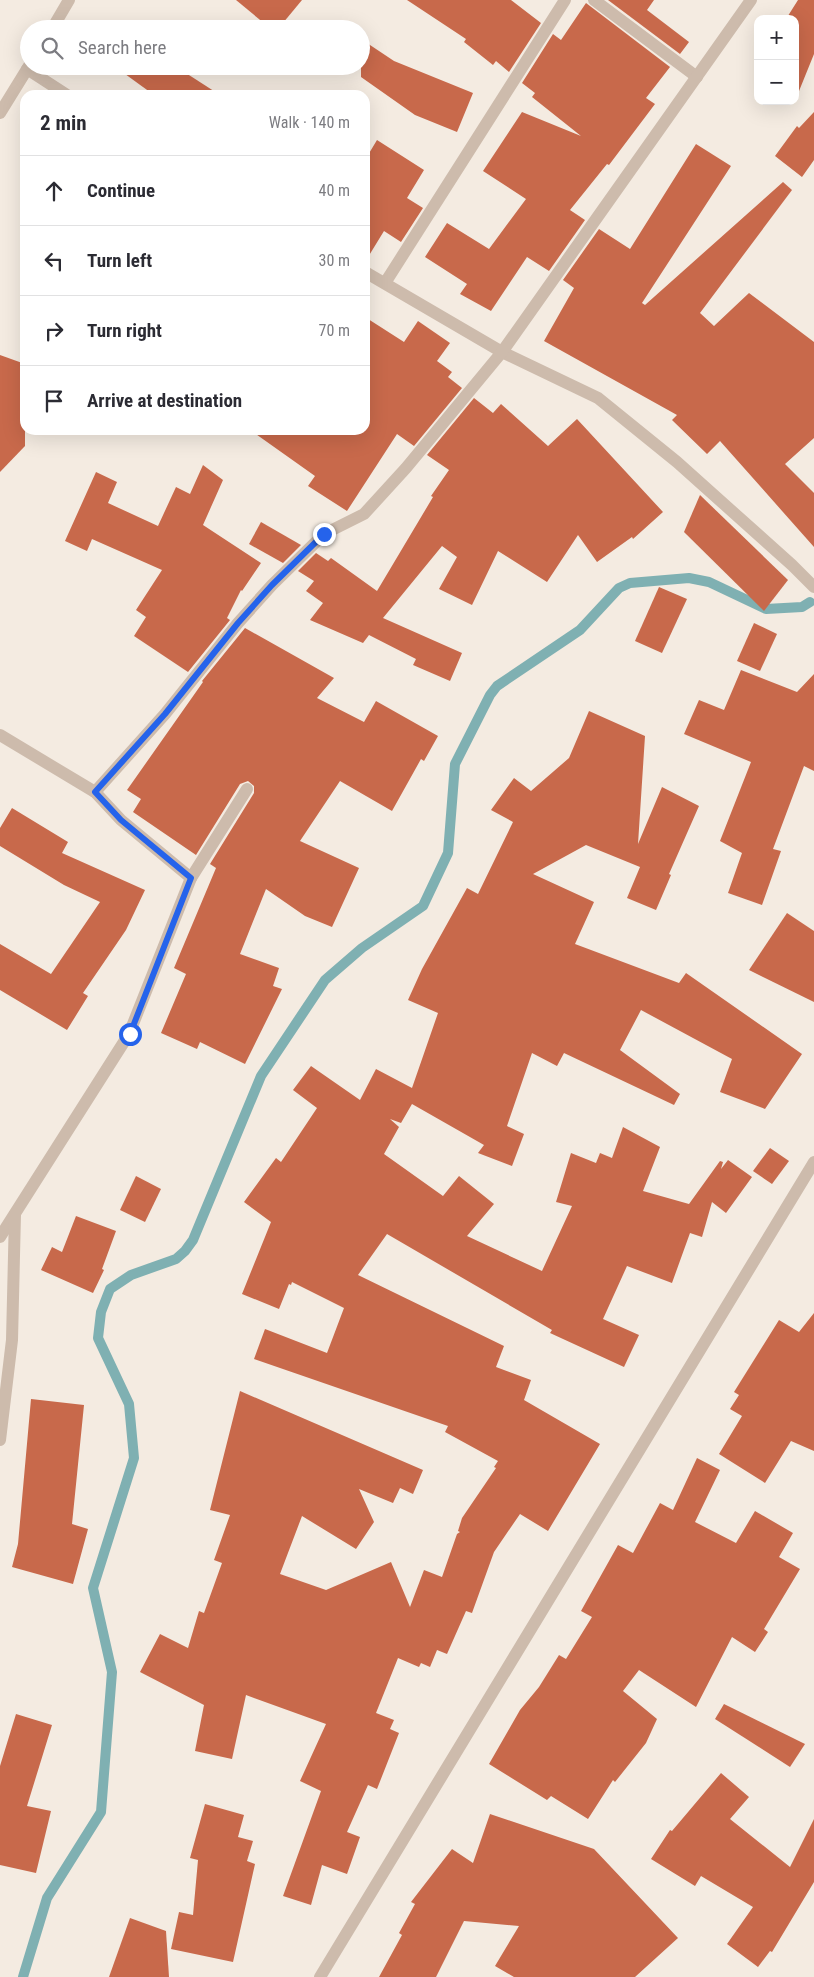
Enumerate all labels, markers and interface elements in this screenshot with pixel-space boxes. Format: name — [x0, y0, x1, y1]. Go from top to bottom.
map controls — [754, 15, 799, 105]
button: + — [754, 15, 799, 60]
search box — [20, 20, 370, 75]
icon: search — [38, 34, 66, 62]
text: Search here — [78, 36, 166, 59]
button: − — [754, 60, 799, 105]
text: 2 min — [40, 111, 87, 135]
text: Walk · 140 m — [269, 113, 350, 132]
icon: ahead — [40, 177, 68, 205]
text: Continue — [87, 179, 155, 202]
text: 40 m — [318, 181, 350, 200]
icon: left — [40, 247, 68, 275]
text: Turn left — [87, 249, 152, 272]
text: 30 m — [318, 251, 350, 270]
icon: right — [40, 317, 68, 345]
text: Turn right — [87, 319, 162, 342]
text: 70 m — [318, 321, 350, 340]
icon: arrive — [40, 387, 68, 415]
text: Arrive at destination — [87, 389, 242, 412]
route end — [313, 523, 336, 546]
route start — [119, 1023, 142, 1046]

